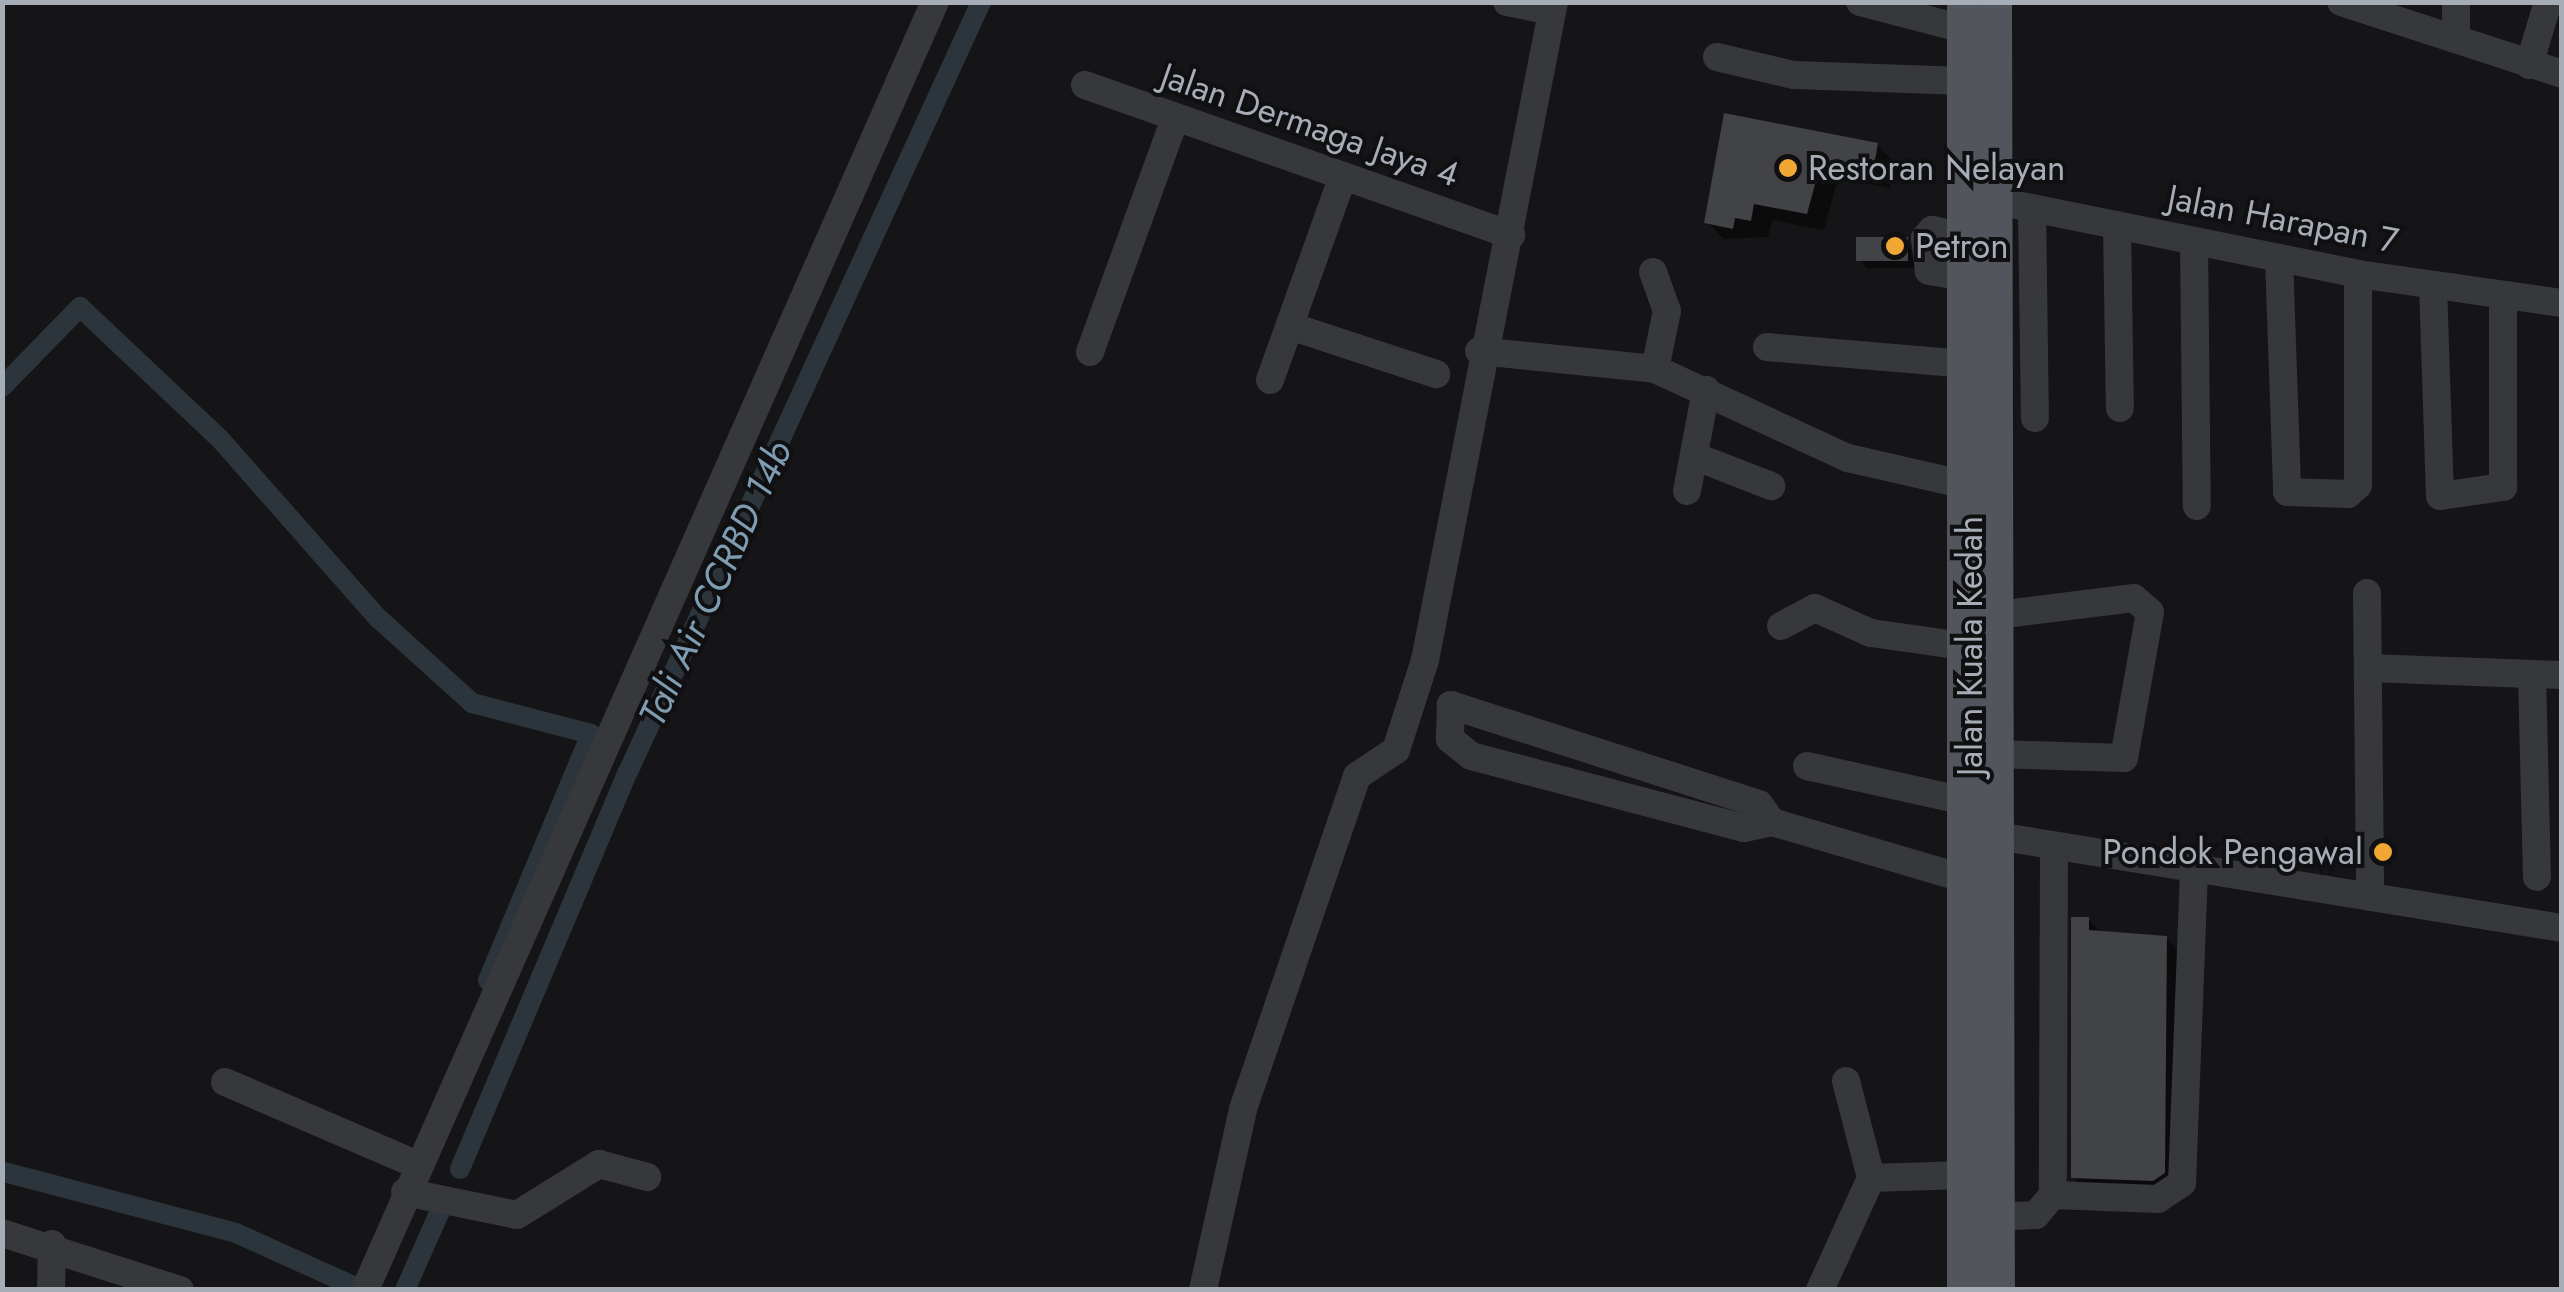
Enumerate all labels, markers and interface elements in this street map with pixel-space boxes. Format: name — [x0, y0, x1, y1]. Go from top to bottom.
street label: Jalan Dermaga Jaya 4 — [1155, 54, 1465, 196]
place label: Restoran Nelayan — [1808, 147, 2065, 189]
marker: Restoran Nelayan — [1777, 157, 1799, 179]
street label: Jalan Harapan 7 — [2164, 176, 2402, 262]
place label: Petron — [1915, 225, 2009, 267]
marker: Petron — [1884, 235, 1906, 257]
water label: Tali Air CCRBD 14b — [629, 433, 801, 733]
street label: Jalan Kuala Kedah — [1949, 516, 1991, 776]
place label: Pondok Pengawal — [2103, 831, 2363, 873]
marker: Pondok Pengawal — [2372, 841, 2394, 863]

